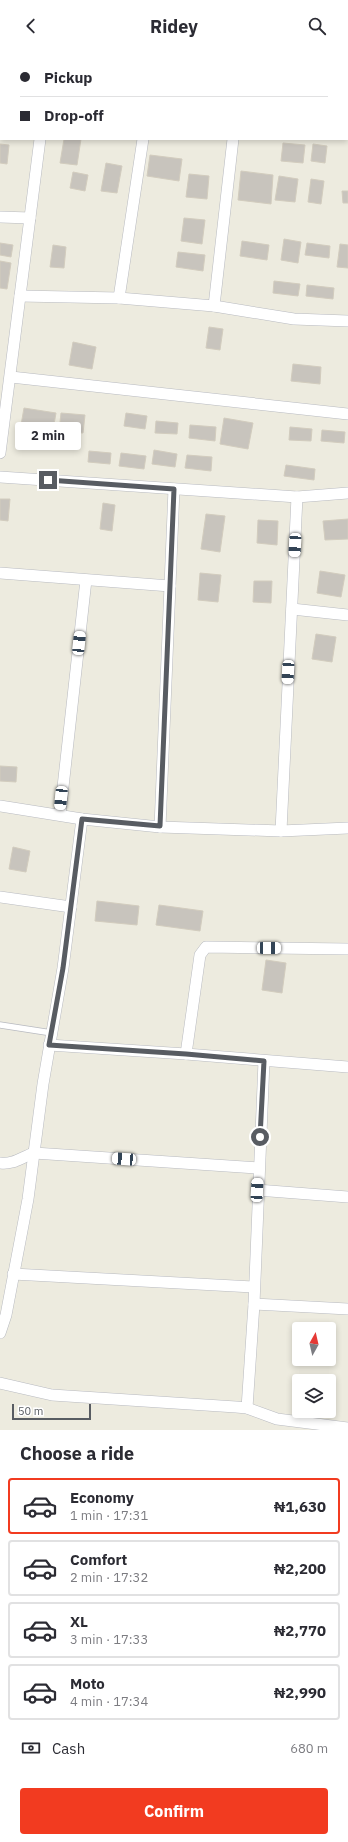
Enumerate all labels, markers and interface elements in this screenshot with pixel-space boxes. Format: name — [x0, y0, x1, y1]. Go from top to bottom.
icon: back — [20, 15, 42, 37]
text: Ridey — [150, 15, 198, 38]
icon: search — [306, 15, 328, 37]
text: Pickup — [44, 68, 92, 87]
text: Drop-off — [44, 106, 104, 125]
callout: 2 min — [15, 422, 81, 450]
text: 2 min — [31, 427, 65, 444]
route end — [39, 471, 57, 489]
car — [288, 533, 302, 557]
car — [72, 630, 86, 656]
car — [281, 660, 295, 684]
car — [54, 785, 68, 811]
car — [257, 942, 281, 954]
route start — [251, 1128, 269, 1146]
car — [112, 1152, 136, 1166]
car — [250, 1178, 264, 1202]
north arrow — [292, 1322, 336, 1366]
map controls — [292, 1322, 336, 1418]
button: layers — [292, 1374, 336, 1418]
scale bar — [12, 1402, 91, 1421]
text: 50 m — [18, 1404, 43, 1418]
text: Choose a ride — [20, 1442, 134, 1465]
icon: car — [22, 1488, 58, 1524]
text: Economy — [70, 1488, 134, 1507]
text: ₦1,630 — [274, 1497, 326, 1516]
text: 1 min · 17:31 — [70, 1507, 148, 1524]
icon: car — [22, 1550, 58, 1586]
text: Comfort — [70, 1550, 127, 1569]
text: ₦2,200 — [274, 1559, 326, 1578]
text: 2 min · 17:32 — [70, 1569, 148, 1586]
icon: car — [22, 1612, 58, 1648]
text: XL — [70, 1612, 88, 1631]
text: ₦2,770 — [274, 1621, 326, 1640]
text: 3 min · 17:33 — [70, 1631, 148, 1648]
icon: car — [22, 1674, 58, 1710]
text: Moto — [70, 1674, 105, 1693]
text: ₦2,990 — [274, 1683, 326, 1702]
text: 4 min · 17:34 — [70, 1693, 148, 1710]
icon: cash — [20, 1737, 42, 1759]
text: Cash — [52, 1739, 85, 1758]
text: 680 m — [290, 1740, 328, 1757]
button: Confirm — [20, 1788, 328, 1834]

